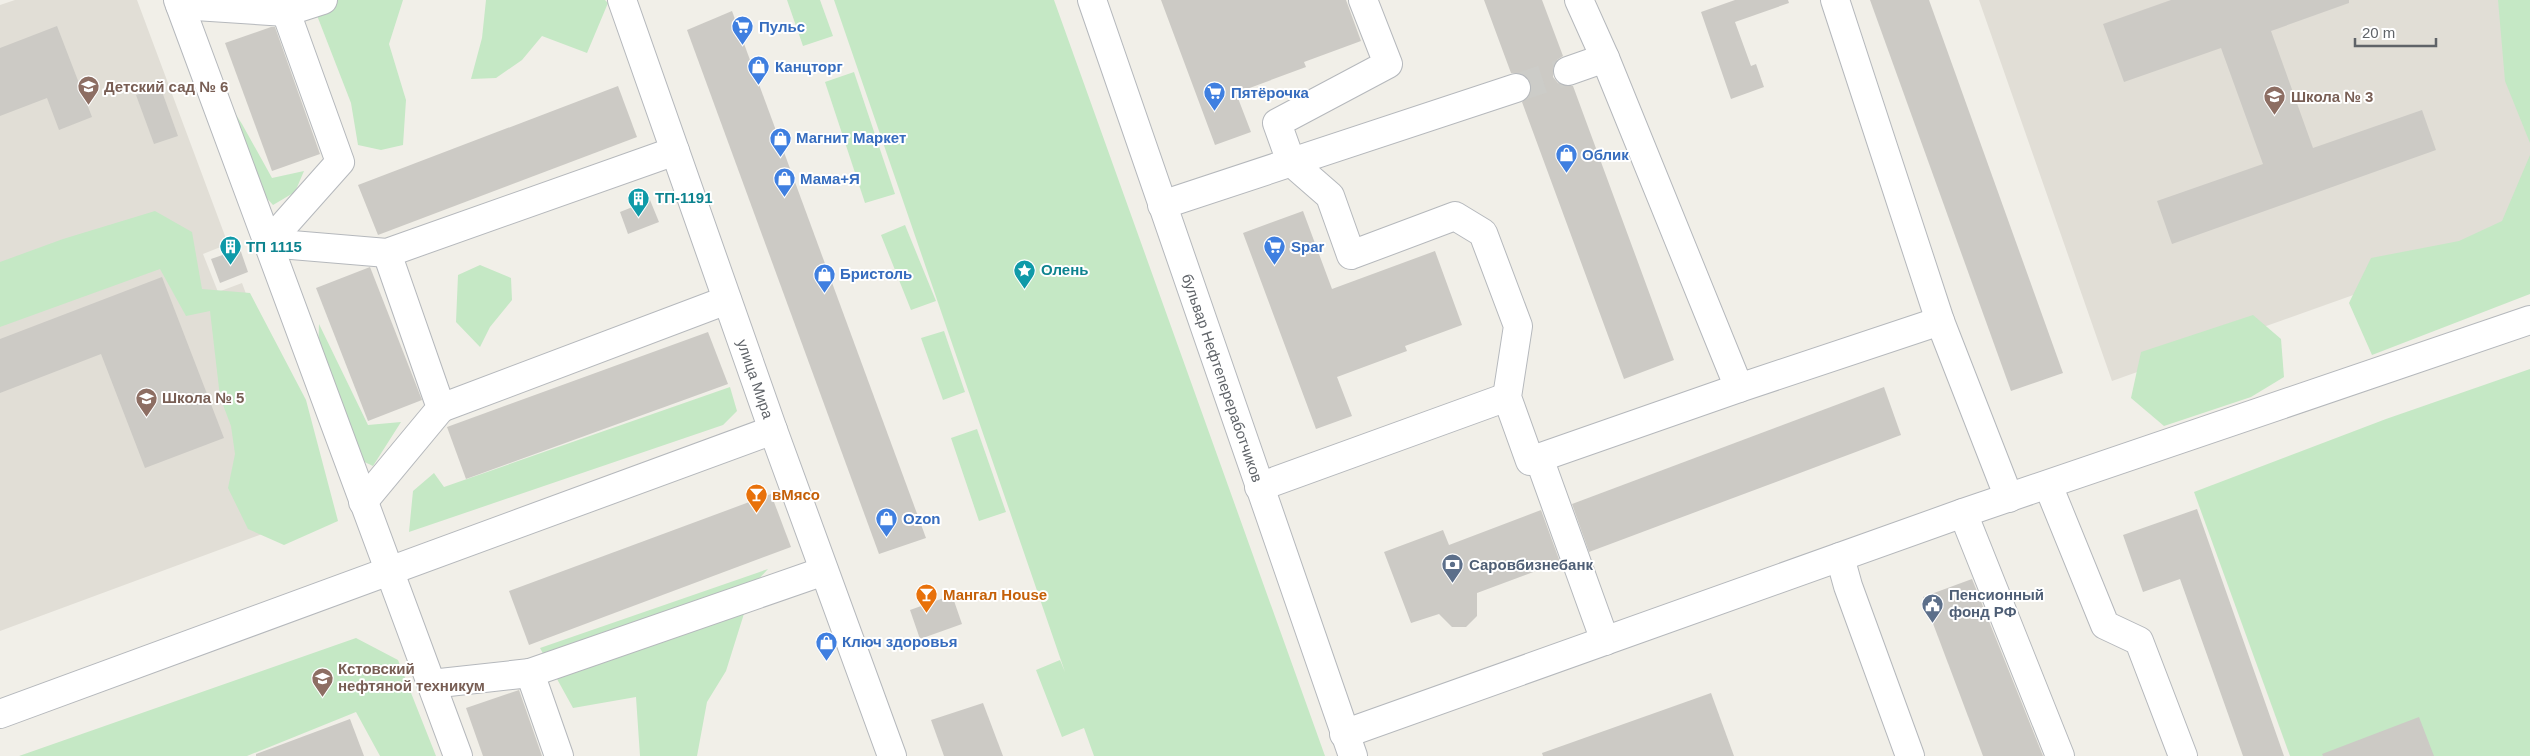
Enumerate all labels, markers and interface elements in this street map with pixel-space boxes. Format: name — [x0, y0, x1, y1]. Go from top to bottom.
supermarket icon: Пульс — [731, 15, 755, 46]
scale bar — [2355, 15, 2436, 47]
place label: Пульс — [759, 18, 805, 35]
text: 20 m — [2362, 24, 2395, 41]
shop icon: Канцторг — [747, 55, 771, 86]
place label: Канцторг — [775, 58, 843, 75]
school or university icon: Детский сад № 6 — [76, 75, 100, 106]
place label: Детский сад № 6 — [104, 78, 228, 95]
supermarket icon: Пятёрочка — [1203, 81, 1227, 112]
place label: Пятёрочка — [1231, 84, 1309, 101]
school or university icon: Школа № 3 — [2263, 85, 2287, 116]
place label: Школа № 3 — [2291, 88, 2373, 105]
shop icon: Магнит Маркет — [768, 126, 792, 157]
place label: Магнит Маркет — [796, 129, 906, 146]
shop icon: Облик — [1554, 143, 1578, 174]
place label: Облик — [1582, 146, 1629, 163]
shop icon: Мама+Я — [772, 167, 796, 198]
place label: Мама+Я — [800, 170, 860, 187]
building icon: ТП-1191 — [627, 186, 651, 217]
place label: ТП-1191 — [655, 189, 712, 206]
building icon: ТП 1115 — [218, 235, 242, 266]
supermarket icon: Spar — [1263, 235, 1287, 266]
place label: ТП 1115 — [246, 238, 302, 255]
place label: Spar — [1291, 238, 1325, 255]
place icon: Олень — [1013, 258, 1037, 289]
place label: Олень — [1041, 261, 1088, 278]
shop icon: Бристоль — [812, 262, 836, 293]
place label: Бристоль — [840, 265, 912, 282]
street label: бульвар Нефтепереработчиков — [1179, 271, 1266, 484]
street label: улица Мира — [734, 337, 777, 421]
school or university icon: Школа № 5 — [134, 386, 158, 417]
place label: Школа № 5 — [162, 389, 244, 406]
bar icon: вМясо — [744, 483, 768, 514]
place label: вМясо — [772, 486, 820, 503]
shop icon: Ozon — [875, 507, 899, 538]
place label: Ozon — [903, 510, 941, 527]
bank icon: Саровбизнебанк — [1441, 553, 1465, 584]
place label: Саровбизнебанк — [1469, 556, 1594, 573]
bar icon: Мангал House — [915, 583, 939, 614]
place label: Мангал House — [943, 586, 1047, 603]
place label: Пенсионный фонд РФ — [1949, 586, 2044, 620]
public building icon: Пенсионный фонд РФ — [1921, 592, 1945, 623]
shop icon: Ключ здоровья — [814, 630, 838, 661]
place label: Ключ здоровья — [842, 633, 957, 650]
place label: Кстовский нефтяной техникум — [338, 660, 485, 694]
school or university icon: Кстовский нефтяной техникум — [310, 666, 334, 697]

